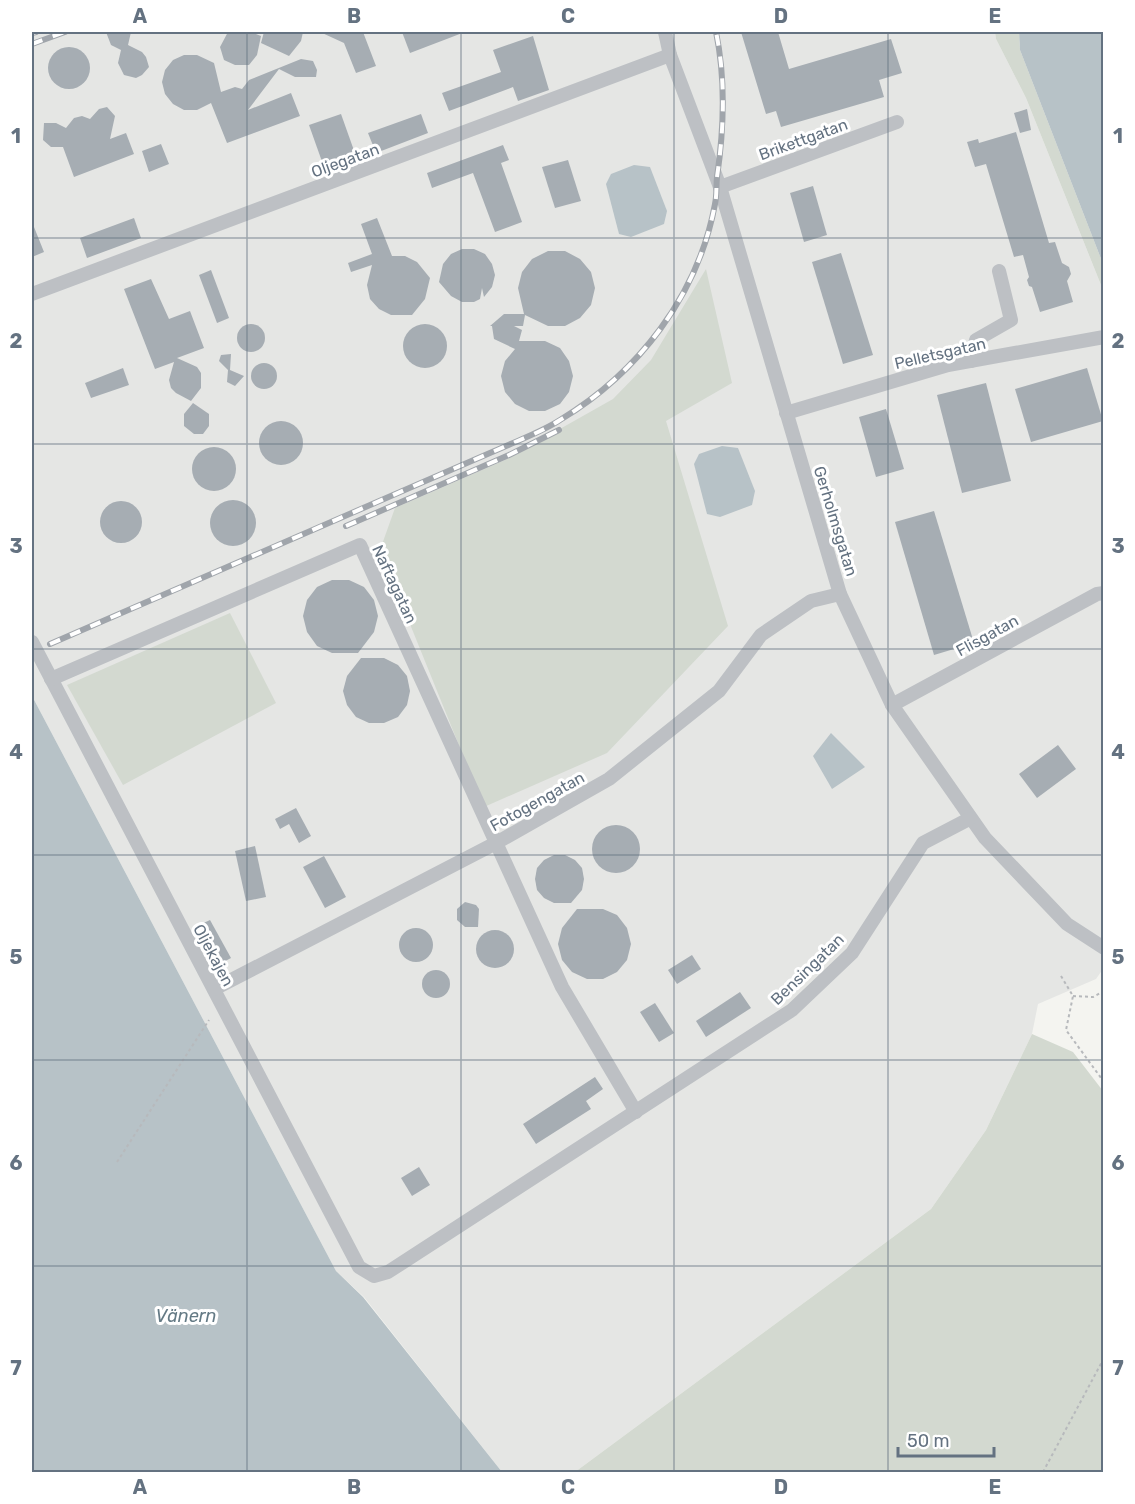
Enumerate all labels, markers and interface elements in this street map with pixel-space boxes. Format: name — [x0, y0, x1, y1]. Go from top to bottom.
text: A — [133, 4, 148, 28]
text: B — [347, 4, 361, 28]
text: C — [561, 4, 575, 28]
text: D — [774, 4, 788, 28]
text: E — [989, 4, 1001, 28]
street label: Brikettgatan — [756, 115, 850, 164]
text: 1 — [11, 124, 21, 148]
text: 1 — [1113, 124, 1123, 148]
street label: Oljegatan — [309, 139, 382, 182]
text: 2 — [10, 329, 23, 353]
text: 2 — [1112, 329, 1125, 353]
street label: Pelletsgatan — [893, 334, 988, 373]
street label: Gerholmsgatan — [810, 464, 861, 579]
text: 3 — [9, 534, 23, 558]
text: 3 — [1111, 534, 1125, 558]
street label: Naftagatan — [368, 542, 421, 626]
street label: Flisgatan — [953, 611, 1022, 660]
text: 4 — [9, 740, 23, 764]
text: 4 — [1111, 740, 1125, 764]
street label: Fotogengatan — [487, 768, 588, 835]
street label: Oljekajen — [189, 921, 238, 990]
street label: Bensingatan — [767, 930, 848, 1009]
text: 5 — [10, 945, 23, 969]
text: 5 — [1112, 945, 1125, 969]
text: 6 — [9, 1151, 23, 1175]
text: 6 — [1111, 1151, 1125, 1175]
water label: Vänern — [155, 1305, 217, 1327]
text: 7 — [10, 1356, 22, 1380]
text: 7 — [1112, 1356, 1124, 1380]
scale bar — [898, 1420, 994, 1458]
text: 50 m — [907, 1430, 950, 1452]
text: A — [133, 1475, 148, 1499]
text: B — [347, 1475, 361, 1499]
text: C — [561, 1475, 575, 1499]
text: D — [774, 1475, 788, 1499]
text: E — [989, 1475, 1001, 1499]

